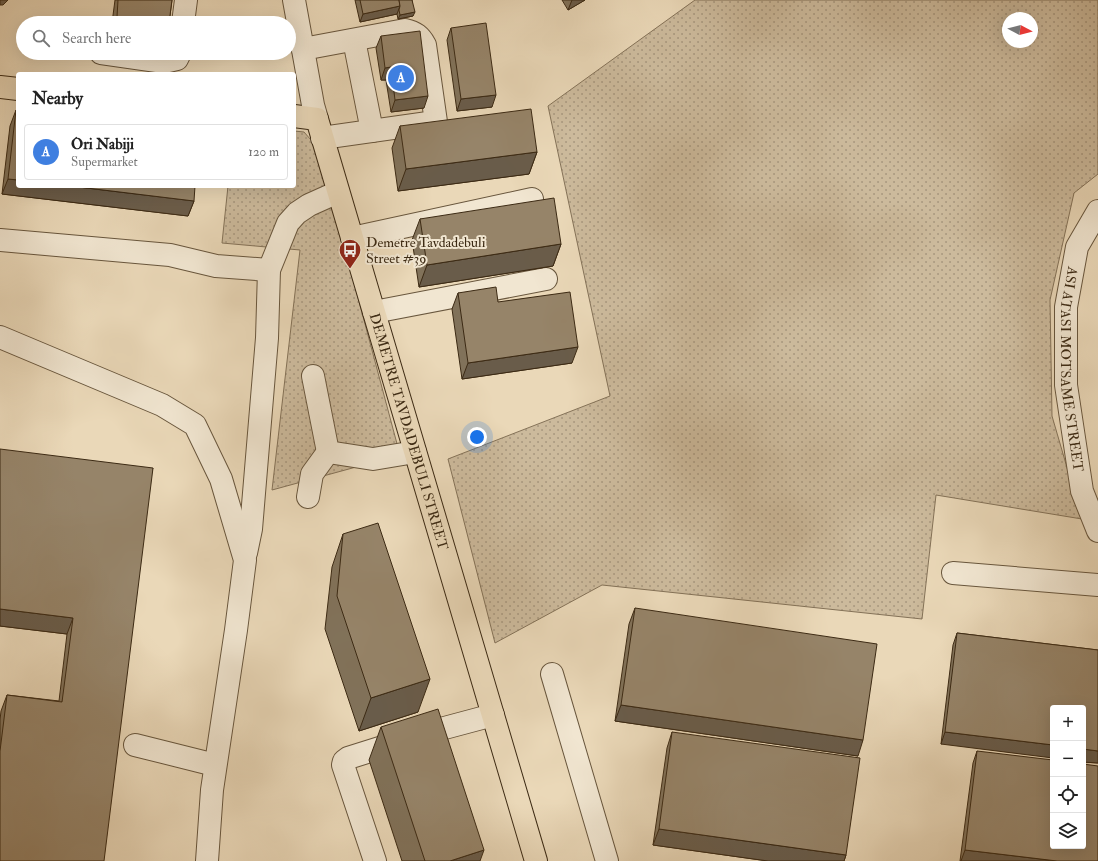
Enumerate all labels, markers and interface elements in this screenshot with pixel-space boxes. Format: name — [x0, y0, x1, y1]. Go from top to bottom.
north arrow — [1002, 12, 1038, 48]
search box — [16, 16, 296, 60]
icon: search — [30, 27, 52, 49]
text: Search here — [62, 29, 131, 48]
pin: A — [388, 63, 414, 93]
text: Nearby — [32, 88, 83, 109]
text: Ori Nabiji — [71, 135, 134, 154]
text: A — [42, 144, 50, 160]
text: 120 m — [248, 144, 279, 160]
text: Supermarket — [71, 154, 138, 170]
place label: Demetre Tavdadebuli Street #39 — [366, 234, 486, 267]
bus stop icon: Demetre Tavdadebuli Street #39 — [337, 237, 363, 270]
street label: ASI ATASI MOTSAME STREET — [1057, 264, 1088, 473]
street label: DEMETRE TAVDADEBULI STREET — [366, 311, 452, 553]
your location — [467, 427, 487, 447]
map controls — [1050, 705, 1086, 849]
button: + — [1050, 705, 1086, 741]
button: − — [1050, 741, 1086, 777]
button: locate — [1050, 777, 1086, 813]
button: layers — [1050, 813, 1086, 849]

